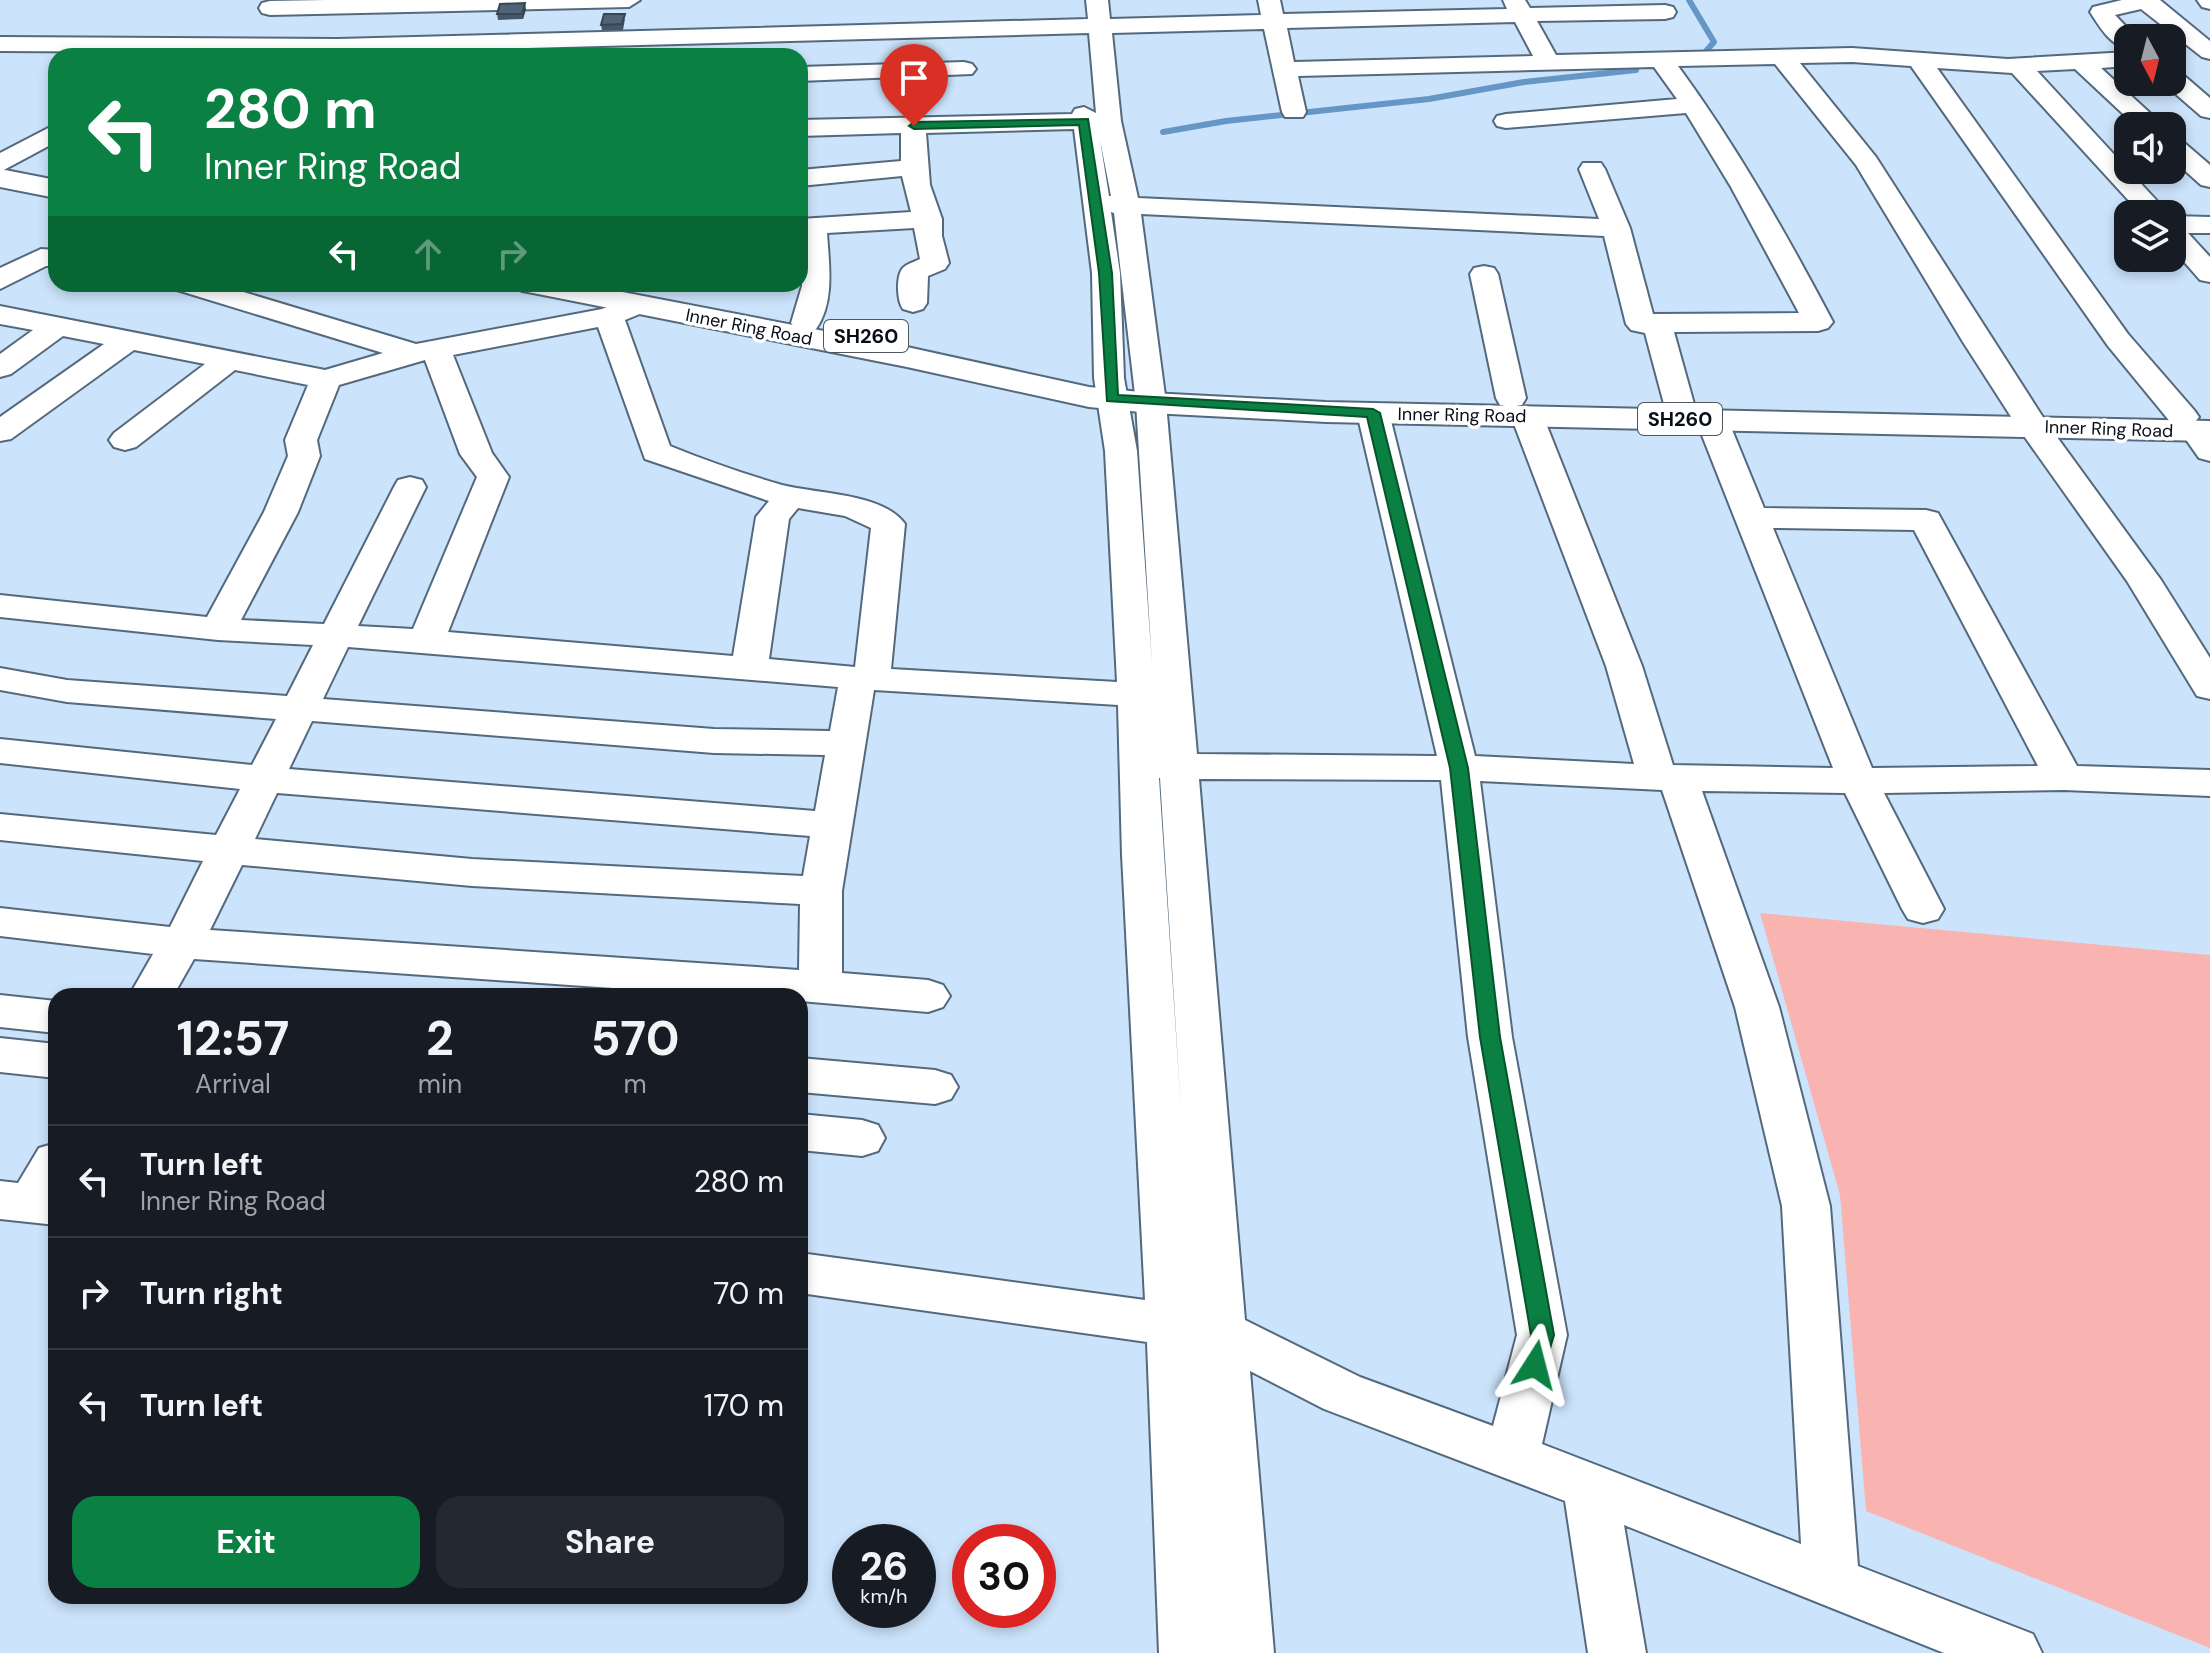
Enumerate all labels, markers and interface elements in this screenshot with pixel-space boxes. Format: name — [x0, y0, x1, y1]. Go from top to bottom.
north arrow — [2114, 24, 2186, 96]
map controls — [2114, 24, 2186, 272]
pin — [880, 44, 948, 126]
icon: arrive — [892, 56, 936, 100]
text: 280 m — [204, 72, 377, 145]
icon: left — [72, 80, 176, 184]
button: sound — [2114, 112, 2186, 184]
text: Inner Ring Road — [204, 143, 461, 190]
button: layers — [2114, 200, 2186, 272]
icon: left — [322, 232, 366, 276]
icon: ahead — [406, 232, 450, 276]
icon: right — [490, 232, 534, 276]
street label: Inner Ring Road — [684, 303, 814, 351]
road number: SH260 — [824, 320, 908, 352]
street label: Inner Ring Road — [1397, 402, 1527, 428]
road number: SH260 — [1638, 403, 1722, 435]
street label: Inner Ring Road — [2044, 415, 2174, 443]
text: 12:57 — [177, 1007, 289, 1070]
text: 2 — [426, 1007, 454, 1070]
text: 570 — [591, 1007, 679, 1070]
text: Arrival — [195, 1067, 271, 1101]
text: min — [418, 1067, 462, 1101]
text: m — [623, 1067, 647, 1101]
text: Turn left — [140, 1145, 263, 1184]
icon: left — [72, 1159, 116, 1203]
text: 280 m — [694, 1162, 784, 1201]
text: Inner Ring Road — [140, 1184, 326, 1218]
icon: right — [72, 1271, 116, 1315]
text: Turn right — [140, 1274, 283, 1313]
text: 70 m — [713, 1274, 784, 1313]
position arrow — [1493, 1323, 1577, 1407]
icon: left — [72, 1383, 116, 1427]
text: Turn left — [140, 1386, 263, 1425]
text: 170 m — [704, 1386, 784, 1425]
button: Exit — [72, 1496, 420, 1588]
button: Share — [436, 1496, 784, 1588]
speed limit sign: 30 — [952, 1524, 1056, 1628]
text: 26 — [860, 1540, 908, 1592]
text: km/h — [860, 1583, 908, 1609]

